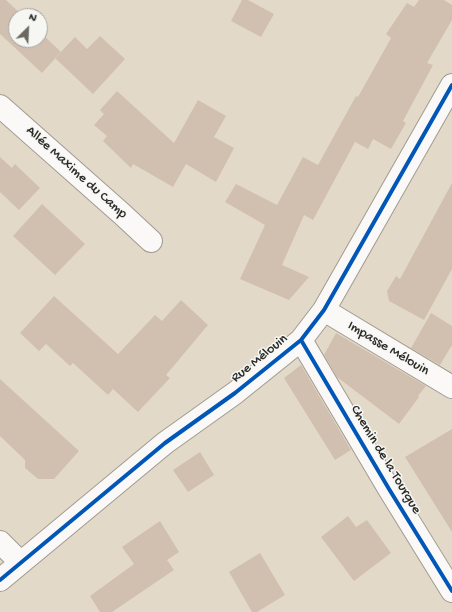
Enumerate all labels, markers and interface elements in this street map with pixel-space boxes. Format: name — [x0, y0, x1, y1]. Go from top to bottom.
north arrow — [8, 8, 48, 48]
text: N — [27, 11, 38, 25]
street label: Allée Maxime du Camp — [22, 123, 130, 223]
street label: Impasse Mélouin — [344, 318, 432, 380]
street label: Rue Mélouin — [228, 331, 292, 387]
street label: Chemin de la Tourgue — [346, 402, 424, 518]

